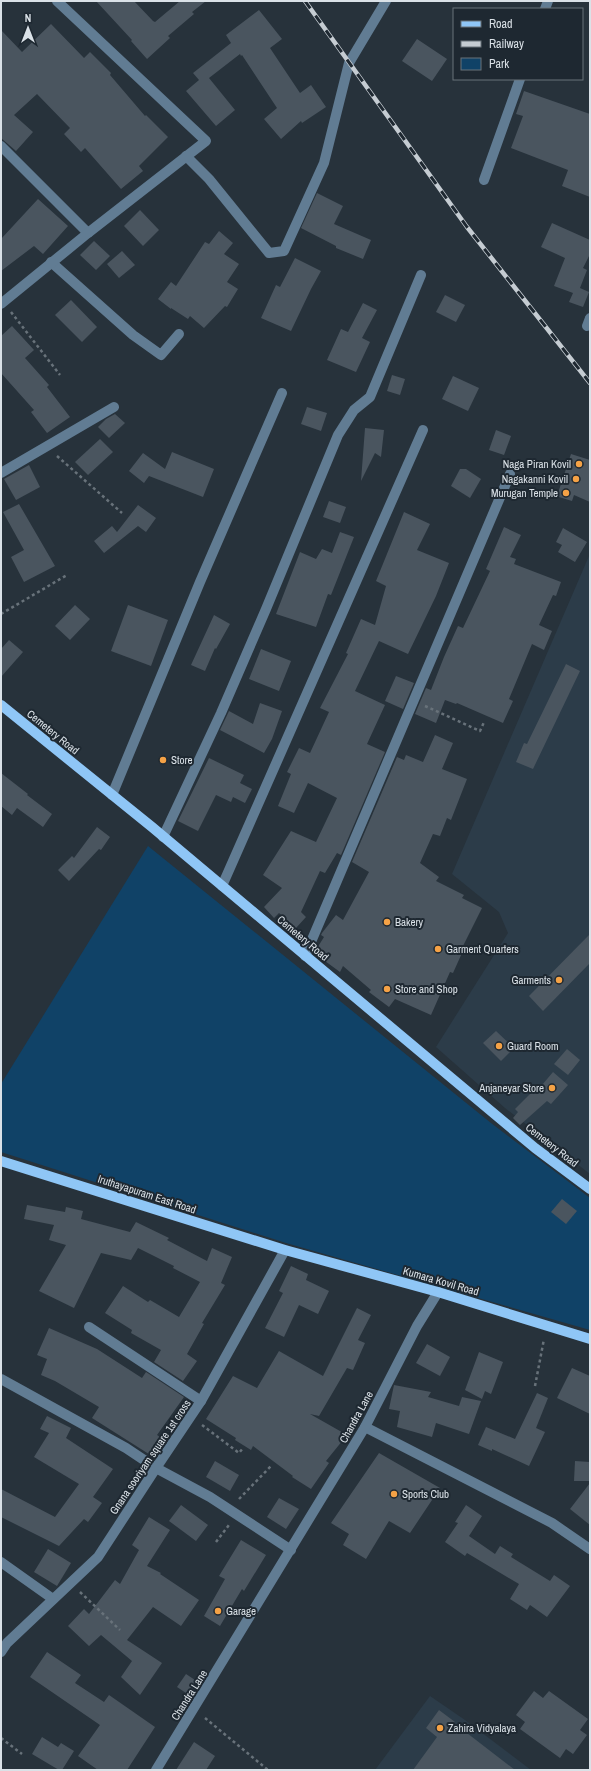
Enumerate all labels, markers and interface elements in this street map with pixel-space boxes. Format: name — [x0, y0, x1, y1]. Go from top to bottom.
north arrow — [8, 8, 48, 48]
legend — [453, 8, 583, 80]
text: N — [25, 11, 31, 25]
text: Road — [489, 16, 513, 32]
text: Railway — [489, 36, 524, 52]
text: Park — [489, 56, 509, 72]
place label: Naga Piran Kovil — [503, 457, 571, 471]
marker: Naga Piran Kovil — [574, 459, 584, 469]
place label: Nagakanni Kovil — [502, 472, 568, 486]
marker: Nagakanni Kovil — [571, 474, 581, 484]
place label: Murugan Temple — [491, 486, 558, 500]
marker: Murugan Temple — [561, 488, 571, 498]
street label: Cemetery Road — [24, 707, 82, 757]
place label: Store — [171, 753, 193, 767]
marker: Store — [158, 755, 168, 765]
street label: Cemetery Road — [274, 912, 332, 964]
place label: Bakery — [395, 915, 424, 929]
marker: Bakery — [382, 917, 392, 927]
place label: Garment Quarters — [446, 942, 519, 956]
marker: Garment Quarters — [433, 944, 443, 954]
place label: Garments — [511, 973, 551, 987]
marker: Garments — [554, 975, 564, 985]
place label: Store and Shop — [395, 982, 458, 996]
marker: Store and Shop — [382, 984, 392, 994]
place label: Guard Room — [507, 1039, 559, 1053]
marker: Guard Room — [494, 1041, 504, 1051]
place label: Anjaneyar Store — [478, 1081, 544, 1095]
marker: Anjaneyar Store — [547, 1083, 557, 1093]
street label: Cemetery Road — [523, 1120, 581, 1170]
street label: Iruthayapuram East Road — [96, 1171, 198, 1217]
street label: Kumara Kovil Road — [401, 1263, 481, 1299]
street label: Chandra Lane — [336, 1389, 376, 1445]
street label: Gnana sooriyam square 1st cross — [106, 1397, 194, 1517]
place label: Sports Club — [402, 1487, 449, 1501]
marker: Sports Club — [389, 1489, 399, 1499]
place label: Garage — [226, 1604, 256, 1618]
marker: Garage — [213, 1606, 223, 1616]
street label: Chandra Lane — [168, 1667, 210, 1723]
place label: Zahira Vidyalaya — [448, 1721, 516, 1735]
marker: Zahira Vidyalaya — [435, 1723, 445, 1733]

